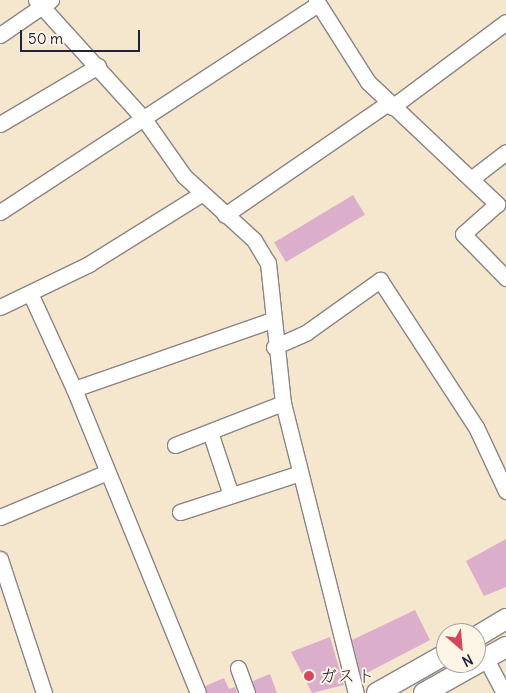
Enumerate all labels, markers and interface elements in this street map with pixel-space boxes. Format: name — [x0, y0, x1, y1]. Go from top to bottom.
scale bar — [22, 20, 142, 52]
text: 50 m — [28, 29, 63, 48]
north arrow — [436, 623, 486, 673]
text: N — [459, 650, 476, 671]
place label: ガスト — [319, 665, 373, 687]
marker: ガスト — [303, 670, 315, 682]

